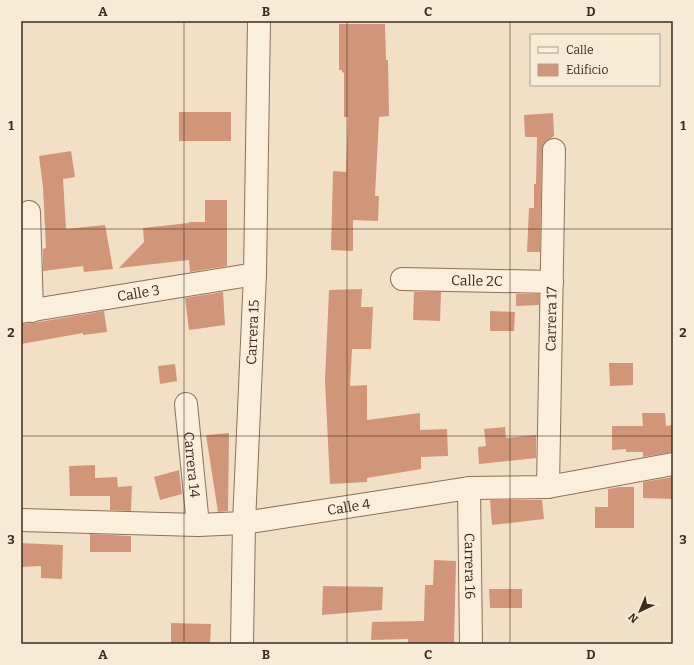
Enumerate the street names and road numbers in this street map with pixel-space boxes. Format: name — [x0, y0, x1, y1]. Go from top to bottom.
street label: Calle 2C — [451, 272, 503, 290]
street label: Calle 3 — [116, 282, 161, 305]
street label: Carrera 17 — [542, 286, 561, 352]
street label: Carrera 15 — [243, 299, 263, 365]
street label: Carrera 14 — [180, 431, 203, 498]
street label: Calle 4 — [326, 496, 371, 519]
street label: Carrera 16 — [461, 533, 478, 599]

